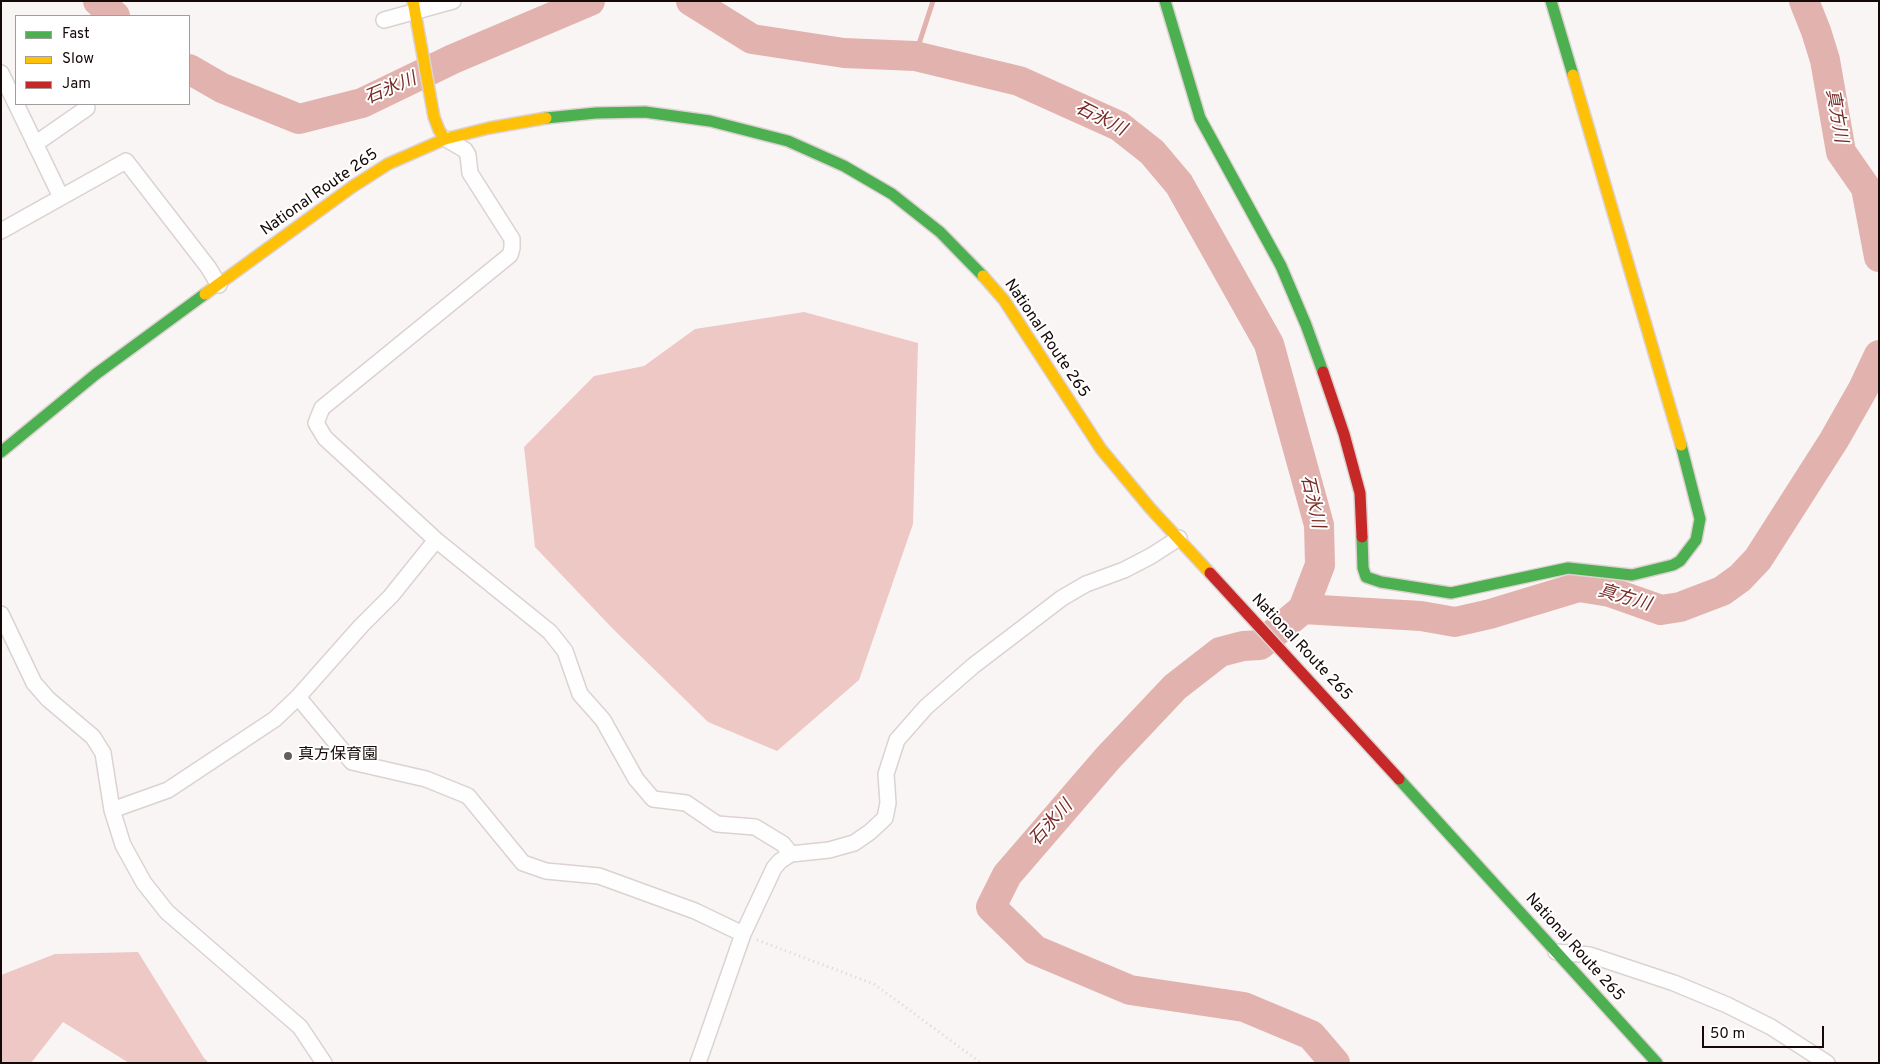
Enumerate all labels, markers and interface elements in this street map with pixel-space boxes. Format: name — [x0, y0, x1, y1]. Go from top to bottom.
legend — [15, 15, 190, 105]
text: Fast — [62, 25, 90, 44]
text: Slow — [62, 50, 94, 69]
water label: 石氷川 — [362, 70, 420, 110]
text: Jam — [62, 75, 91, 94]
water label: 真方川 — [1820, 88, 1850, 144]
water label: 石氷川 — [1071, 98, 1129, 142]
street label: National Route 265 — [258, 145, 382, 241]
street label: National Route 265 — [999, 276, 1093, 402]
water label: 石氷川 — [1294, 473, 1328, 531]
water label: 真方川 — [1595, 581, 1653, 617]
street label: National Route 265 — [1247, 591, 1355, 705]
place label: 真方保育園 — [298, 746, 378, 766]
marker: 真方保育園 — [282, 750, 294, 762]
water label: 石氷川 — [1026, 797, 1078, 851]
street label: National Route 265 — [1520, 890, 1628, 1006]
scale bar — [1705, 1016, 1828, 1048]
text: 50 m — [1710, 1025, 1745, 1044]

